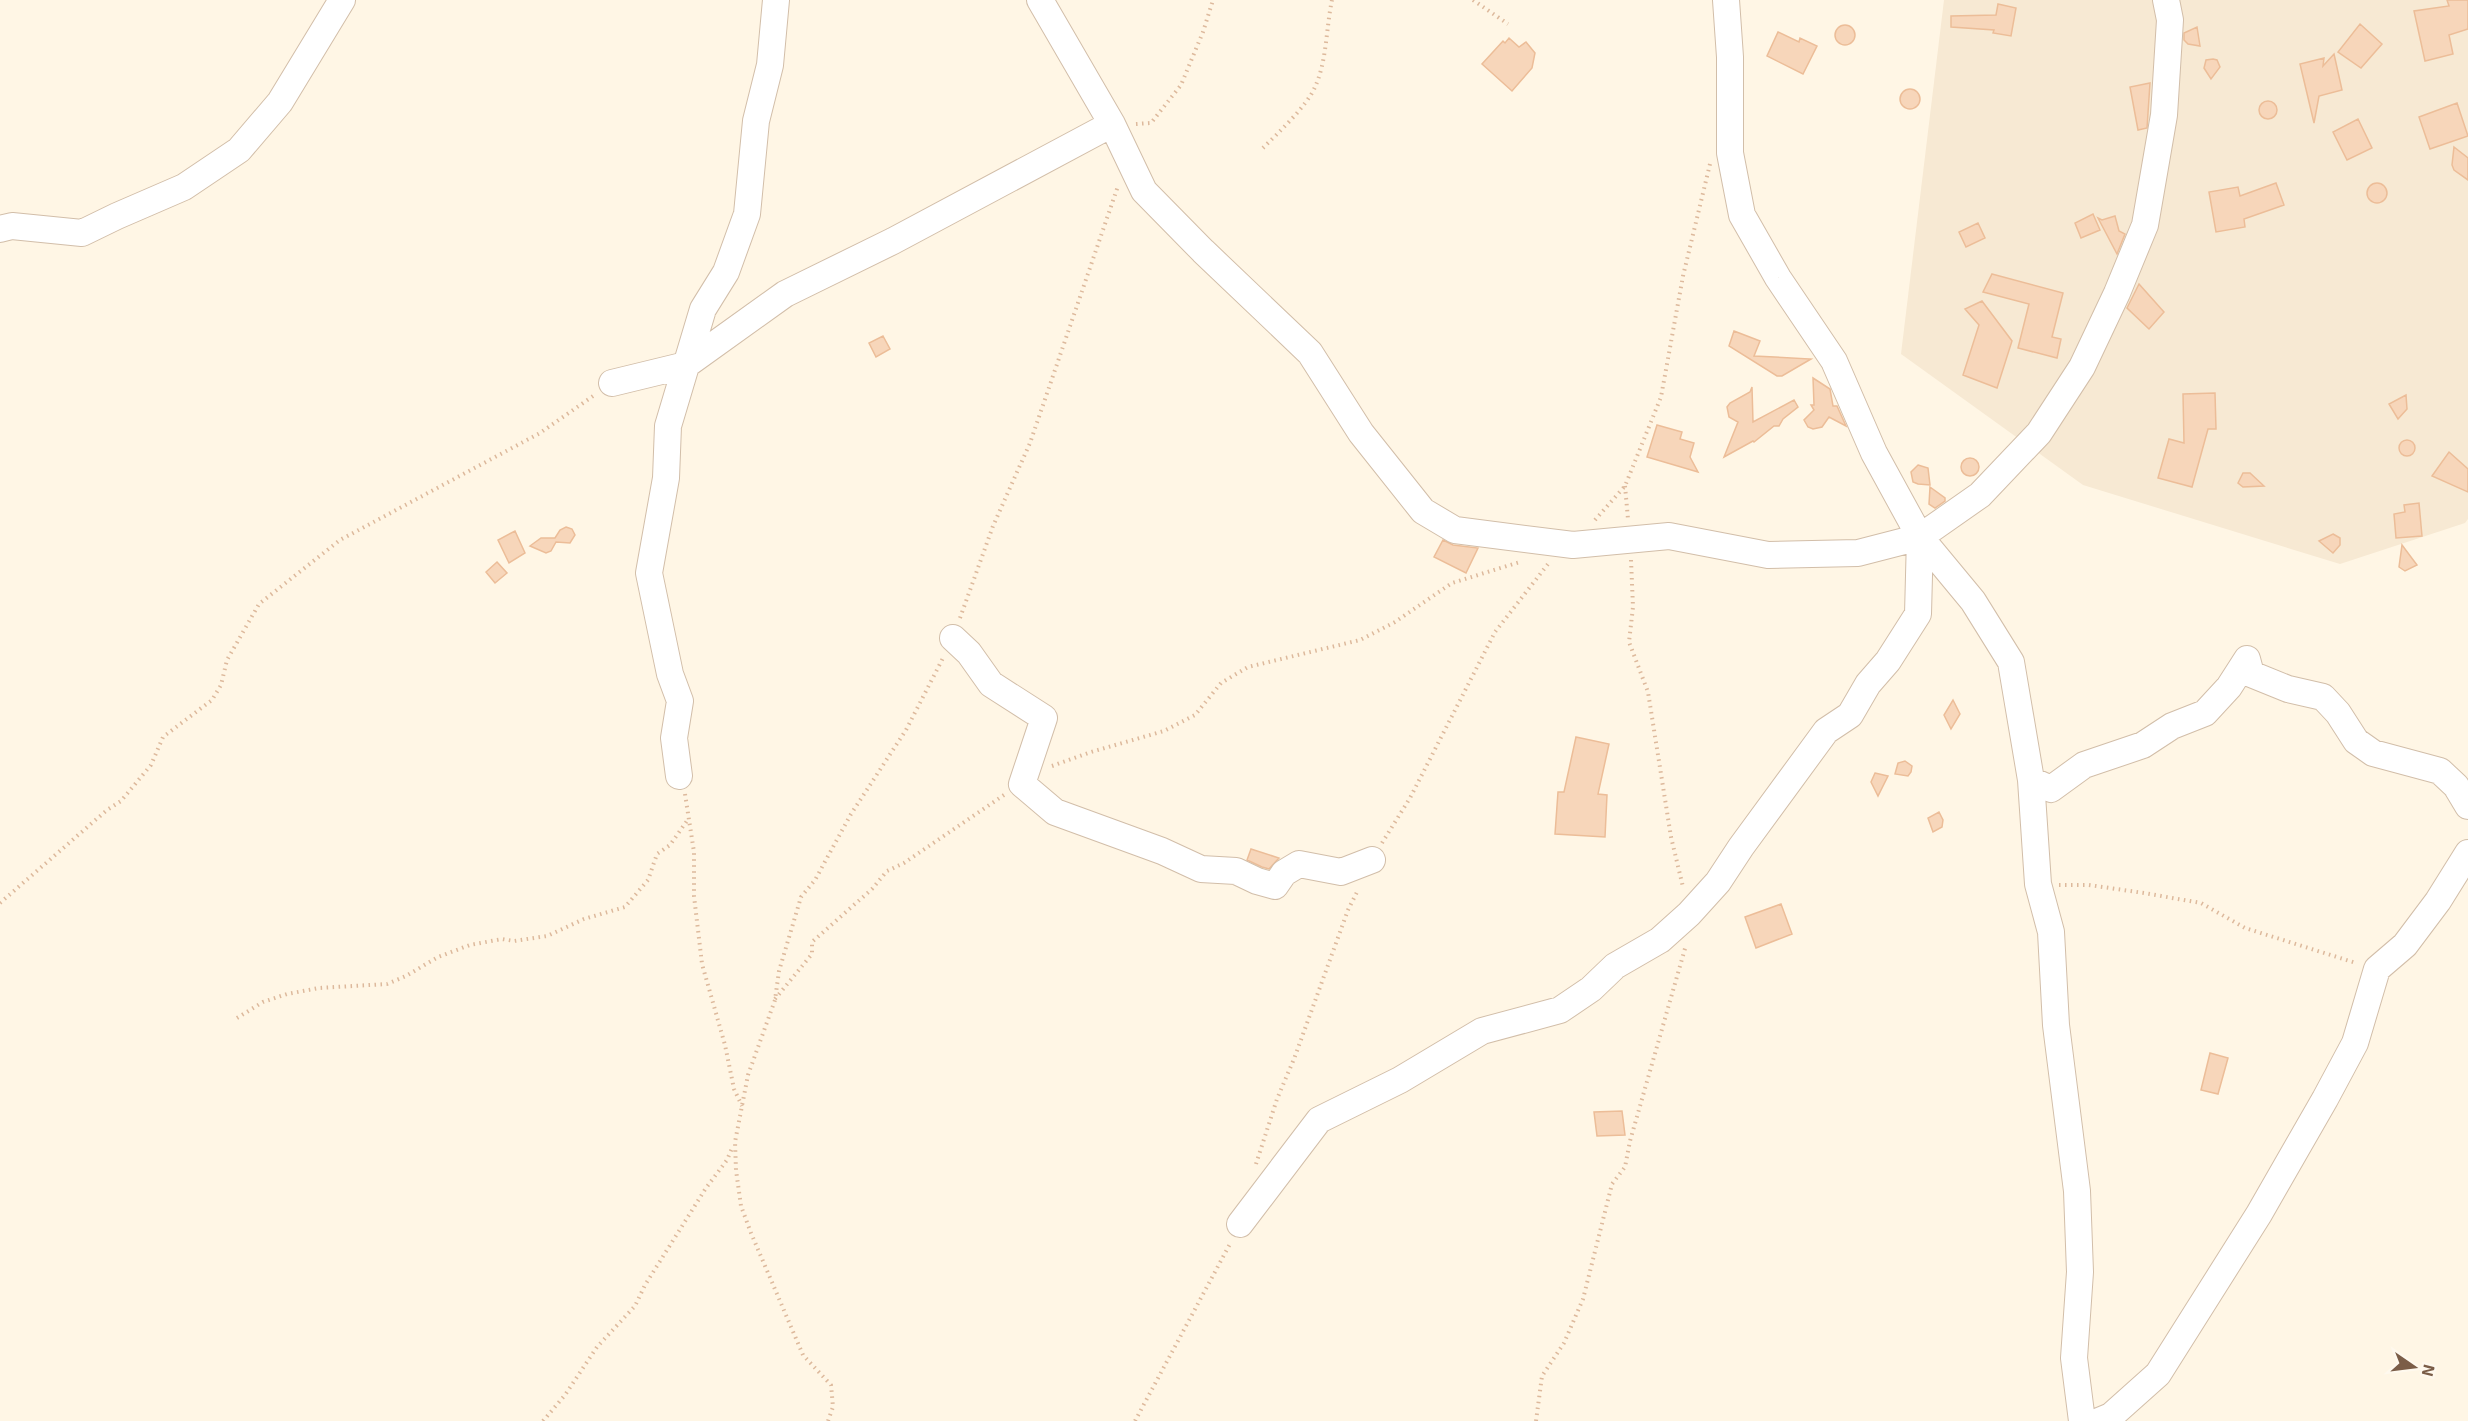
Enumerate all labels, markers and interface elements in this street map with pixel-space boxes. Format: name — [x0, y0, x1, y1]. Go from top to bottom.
north arrow — [2384, 1337, 2444, 1397]
text: N — [2418, 1363, 2440, 1379]

